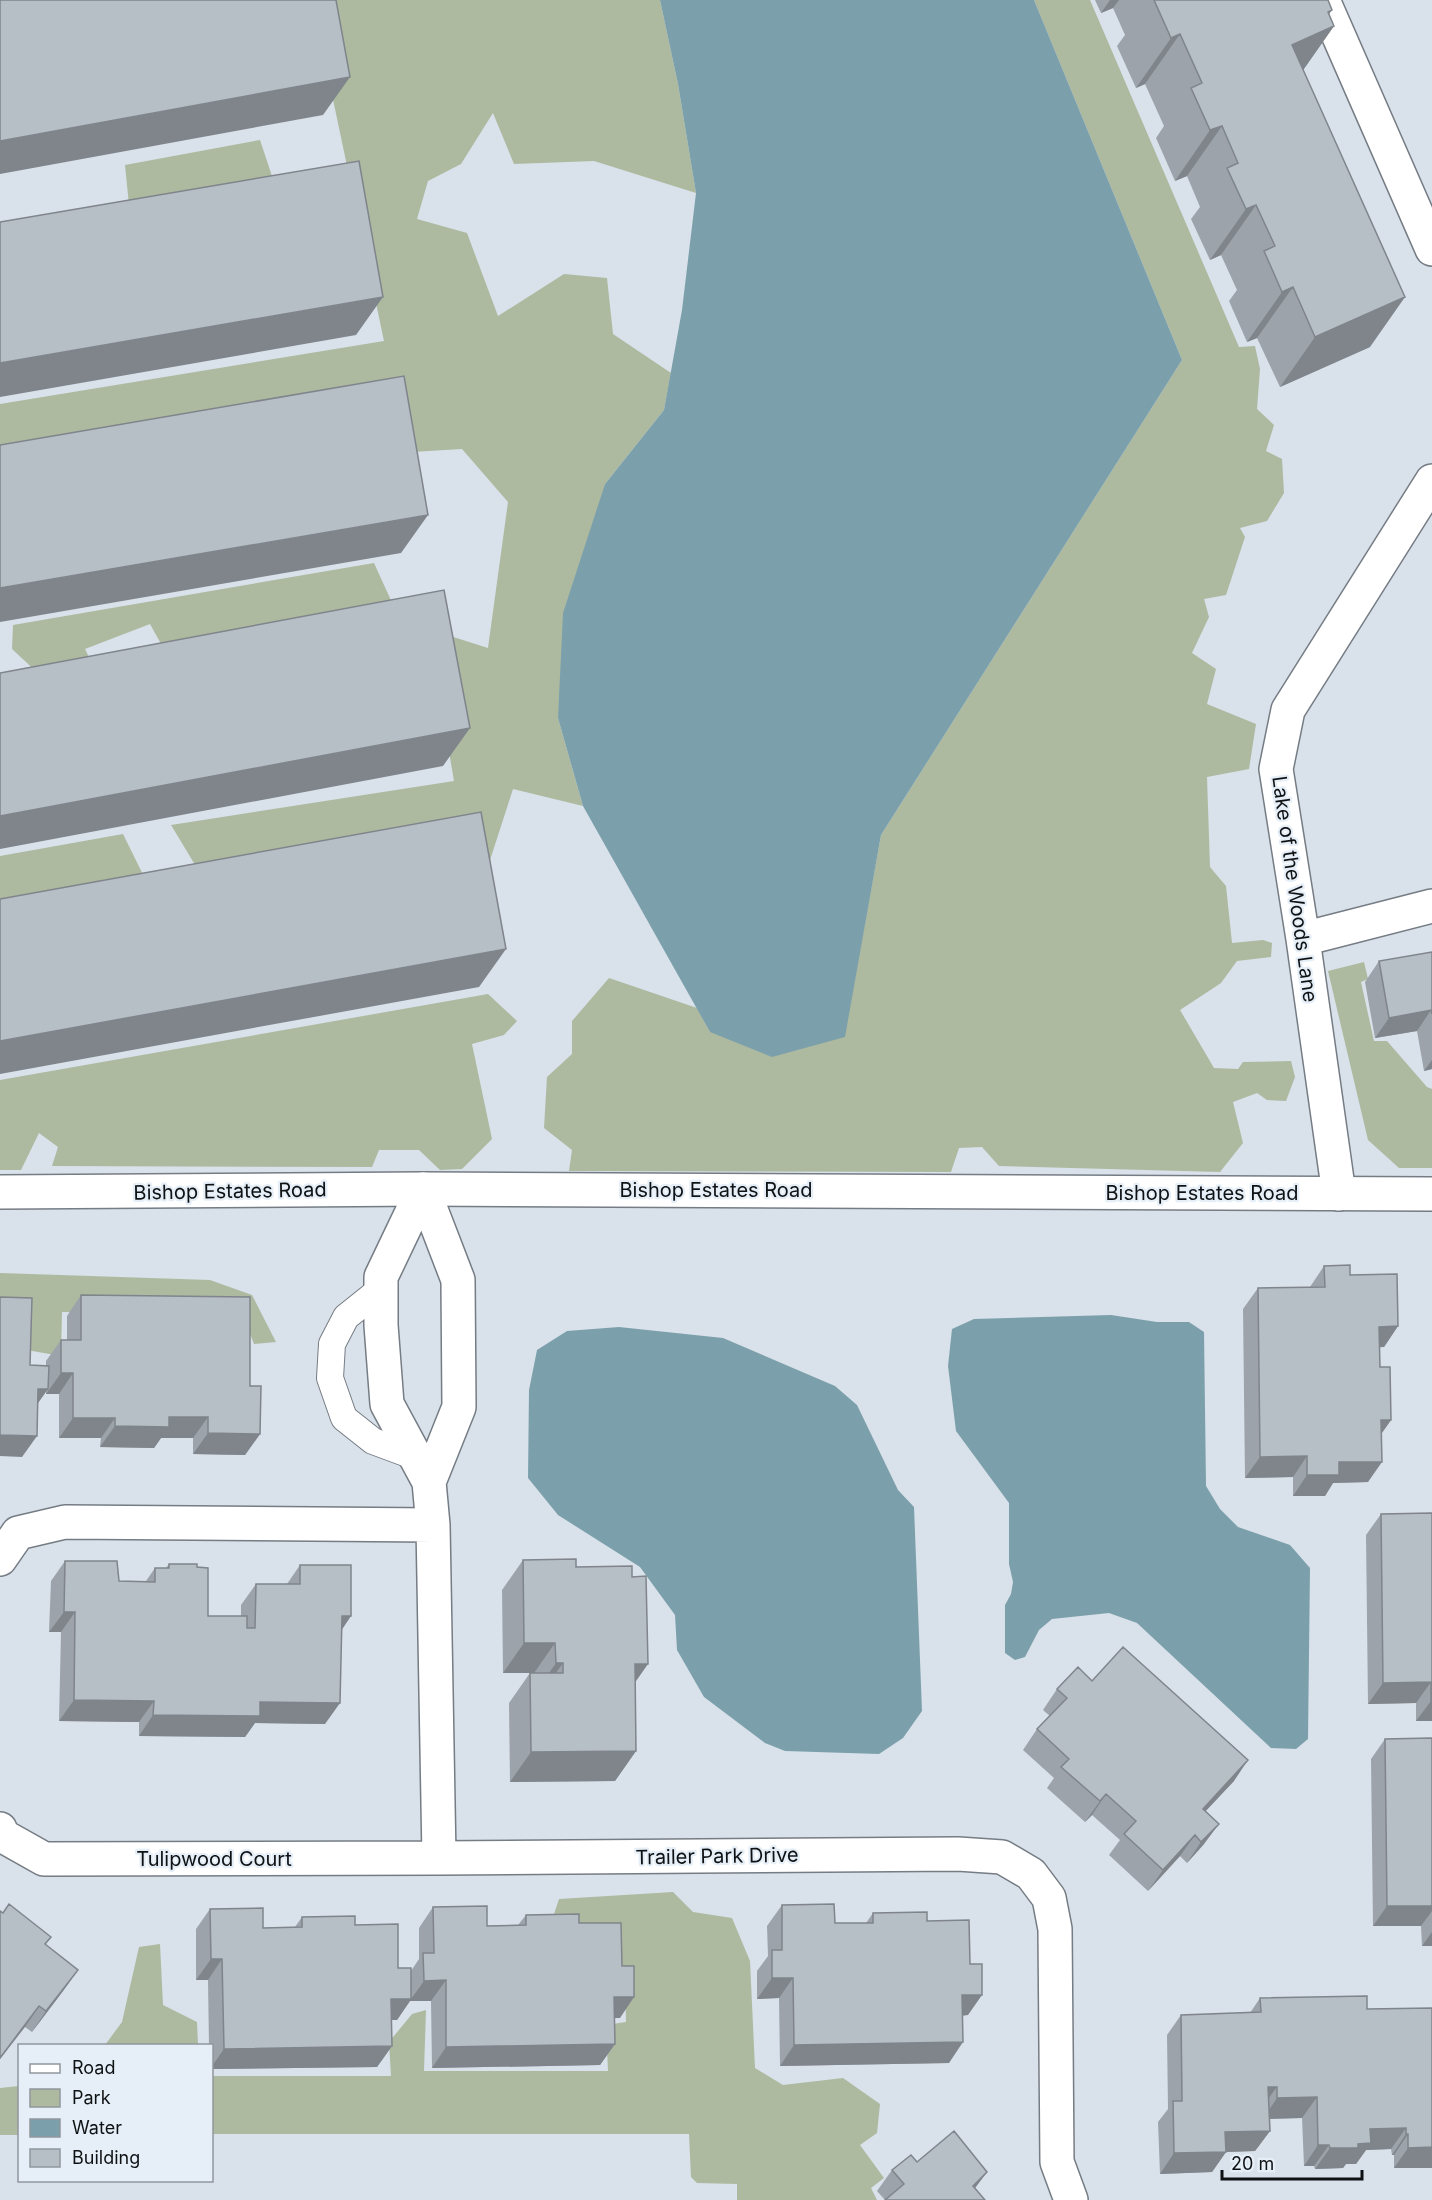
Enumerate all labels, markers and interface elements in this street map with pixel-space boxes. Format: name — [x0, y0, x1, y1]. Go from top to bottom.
street label: Lake of the Woods Lane — [1267, 774, 1323, 1004]
street label: Bishop Estates Road — [133, 1177, 327, 1205]
street label: Bishop Estates Road — [619, 1178, 813, 1202]
street label: Bishop Estates Road — [1105, 1181, 1299, 1205]
street label: Trailer Park Drive — [635, 1843, 799, 1869]
street label: Tulipwood Court — [136, 1847, 292, 1871]
legend — [18, 2044, 213, 2182]
text: Road — [72, 2057, 115, 2078]
text: Park — [72, 2087, 111, 2108]
text: Water — [72, 2117, 122, 2138]
scale bar — [1222, 2143, 1362, 2181]
text: Building — [72, 2147, 140, 2168]
text: 20 m — [1231, 2153, 1274, 2174]

